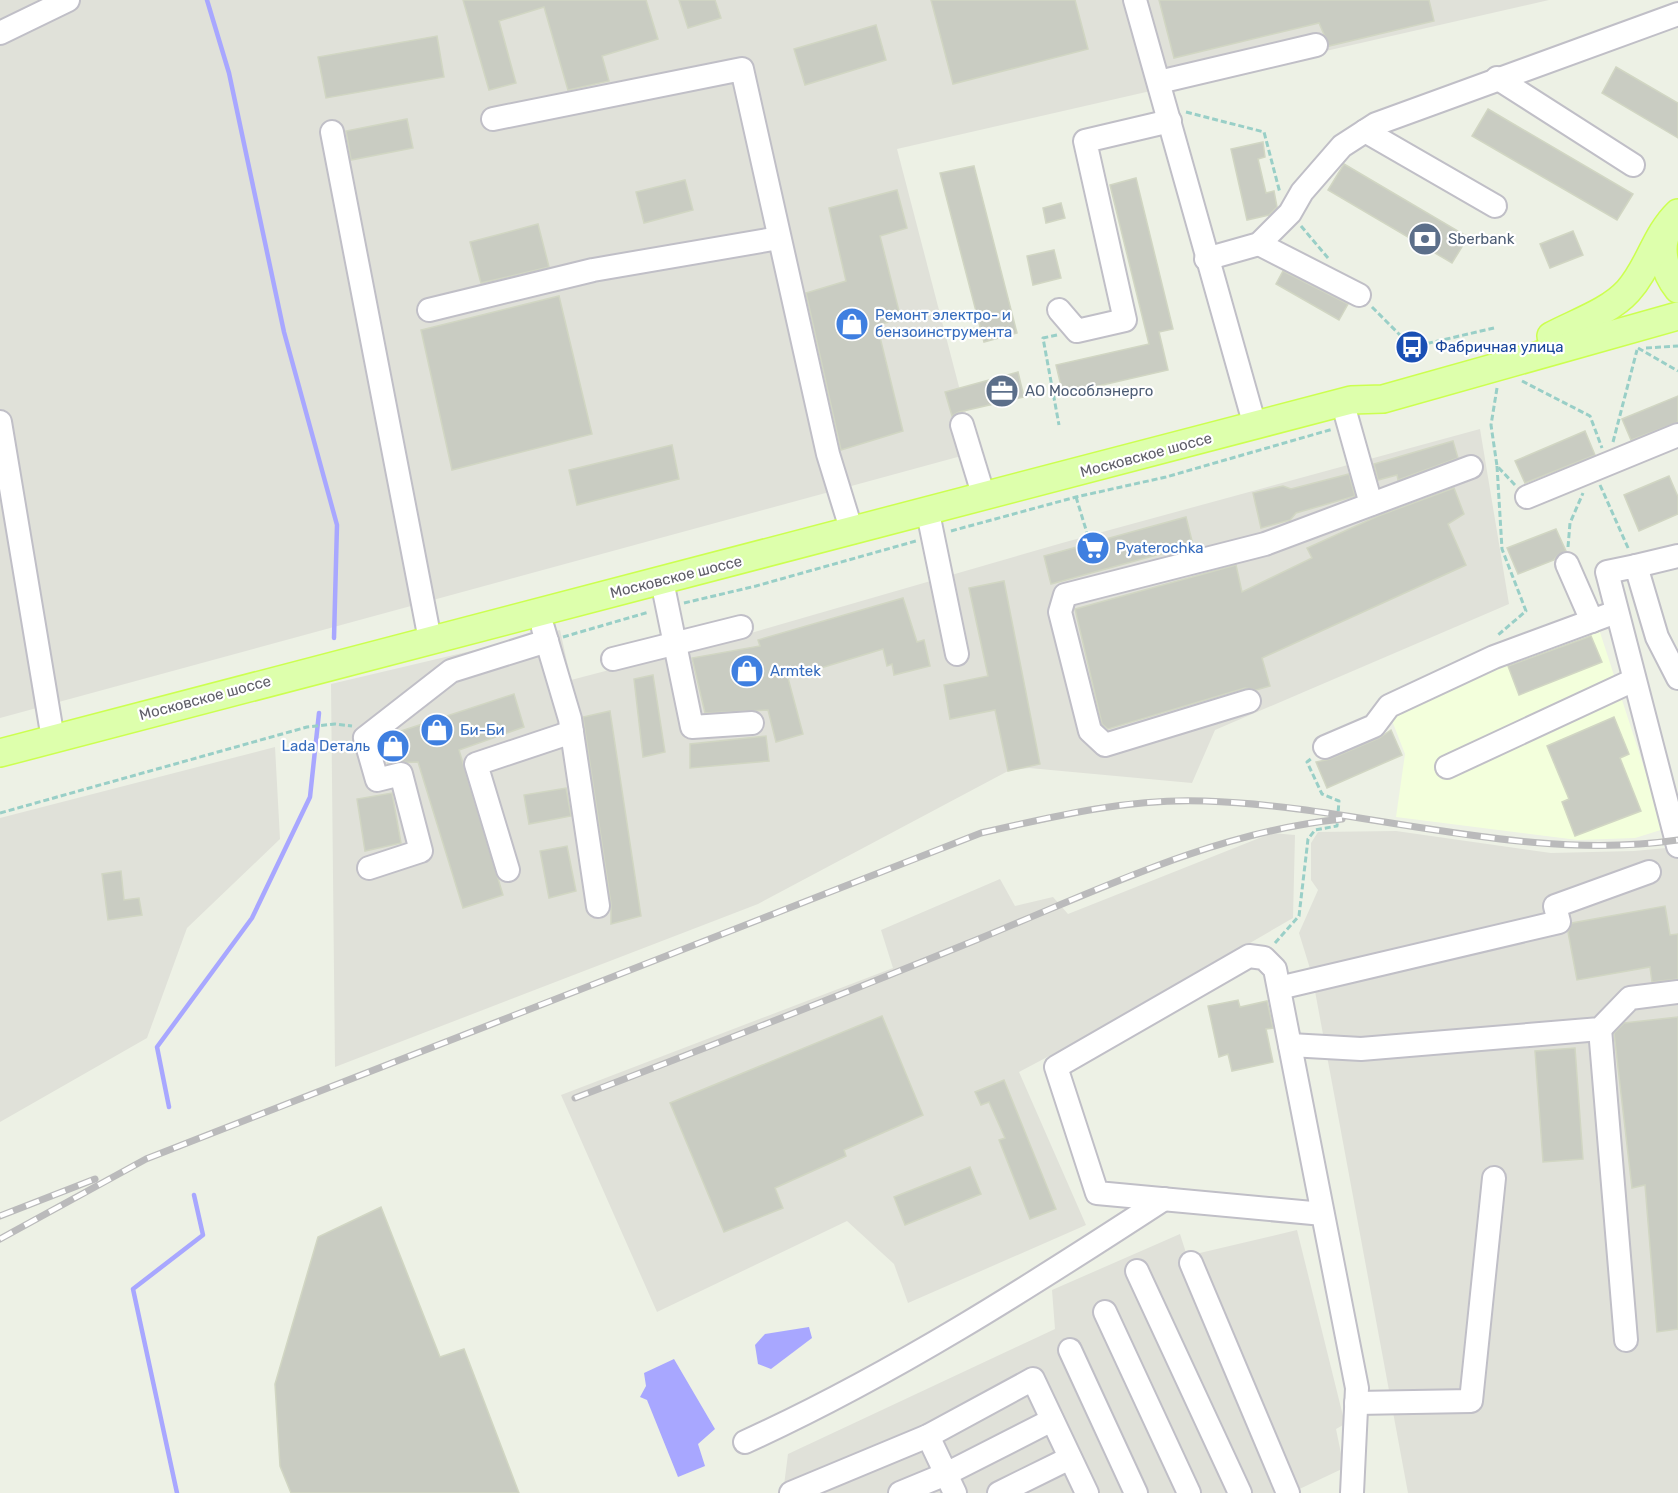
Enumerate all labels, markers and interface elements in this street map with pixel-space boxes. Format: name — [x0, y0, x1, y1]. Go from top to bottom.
bank icon: Sberbank — [1407, 221, 1443, 257]
place label: Sberbank — [1448, 230, 1515, 248]
shop icon: Ремонт электро- и бензоинструмента — [834, 306, 870, 342]
place label: Ремонт электро- и бензоинструмента — [875, 306, 1012, 341]
bus stop icon: Фабричная улица — [1394, 329, 1430, 365]
place label: Фабричная улица — [1435, 338, 1564, 356]
office icon: АО Мособлэнерго — [984, 373, 1020, 409]
place label: АО Мособлэнерго — [1025, 382, 1153, 400]
street label: Московское шоссе — [1078, 429, 1214, 481]
supermarket icon: Pyaterochka — [1075, 530, 1111, 566]
place label: Pyaterochka — [1116, 539, 1204, 557]
street label: Московское шоссе — [608, 552, 744, 602]
shop icon: Armtek — [729, 653, 765, 689]
place label: Armtek — [770, 662, 821, 680]
street label: Московское шоссе — [137, 672, 273, 724]
shop icon: Би-Би — [419, 712, 455, 748]
place label: Би-Би — [460, 721, 505, 739]
shop icon: Lada Dеталь — [375, 728, 411, 764]
place label: Lada Dеталь — [281, 737, 370, 755]

